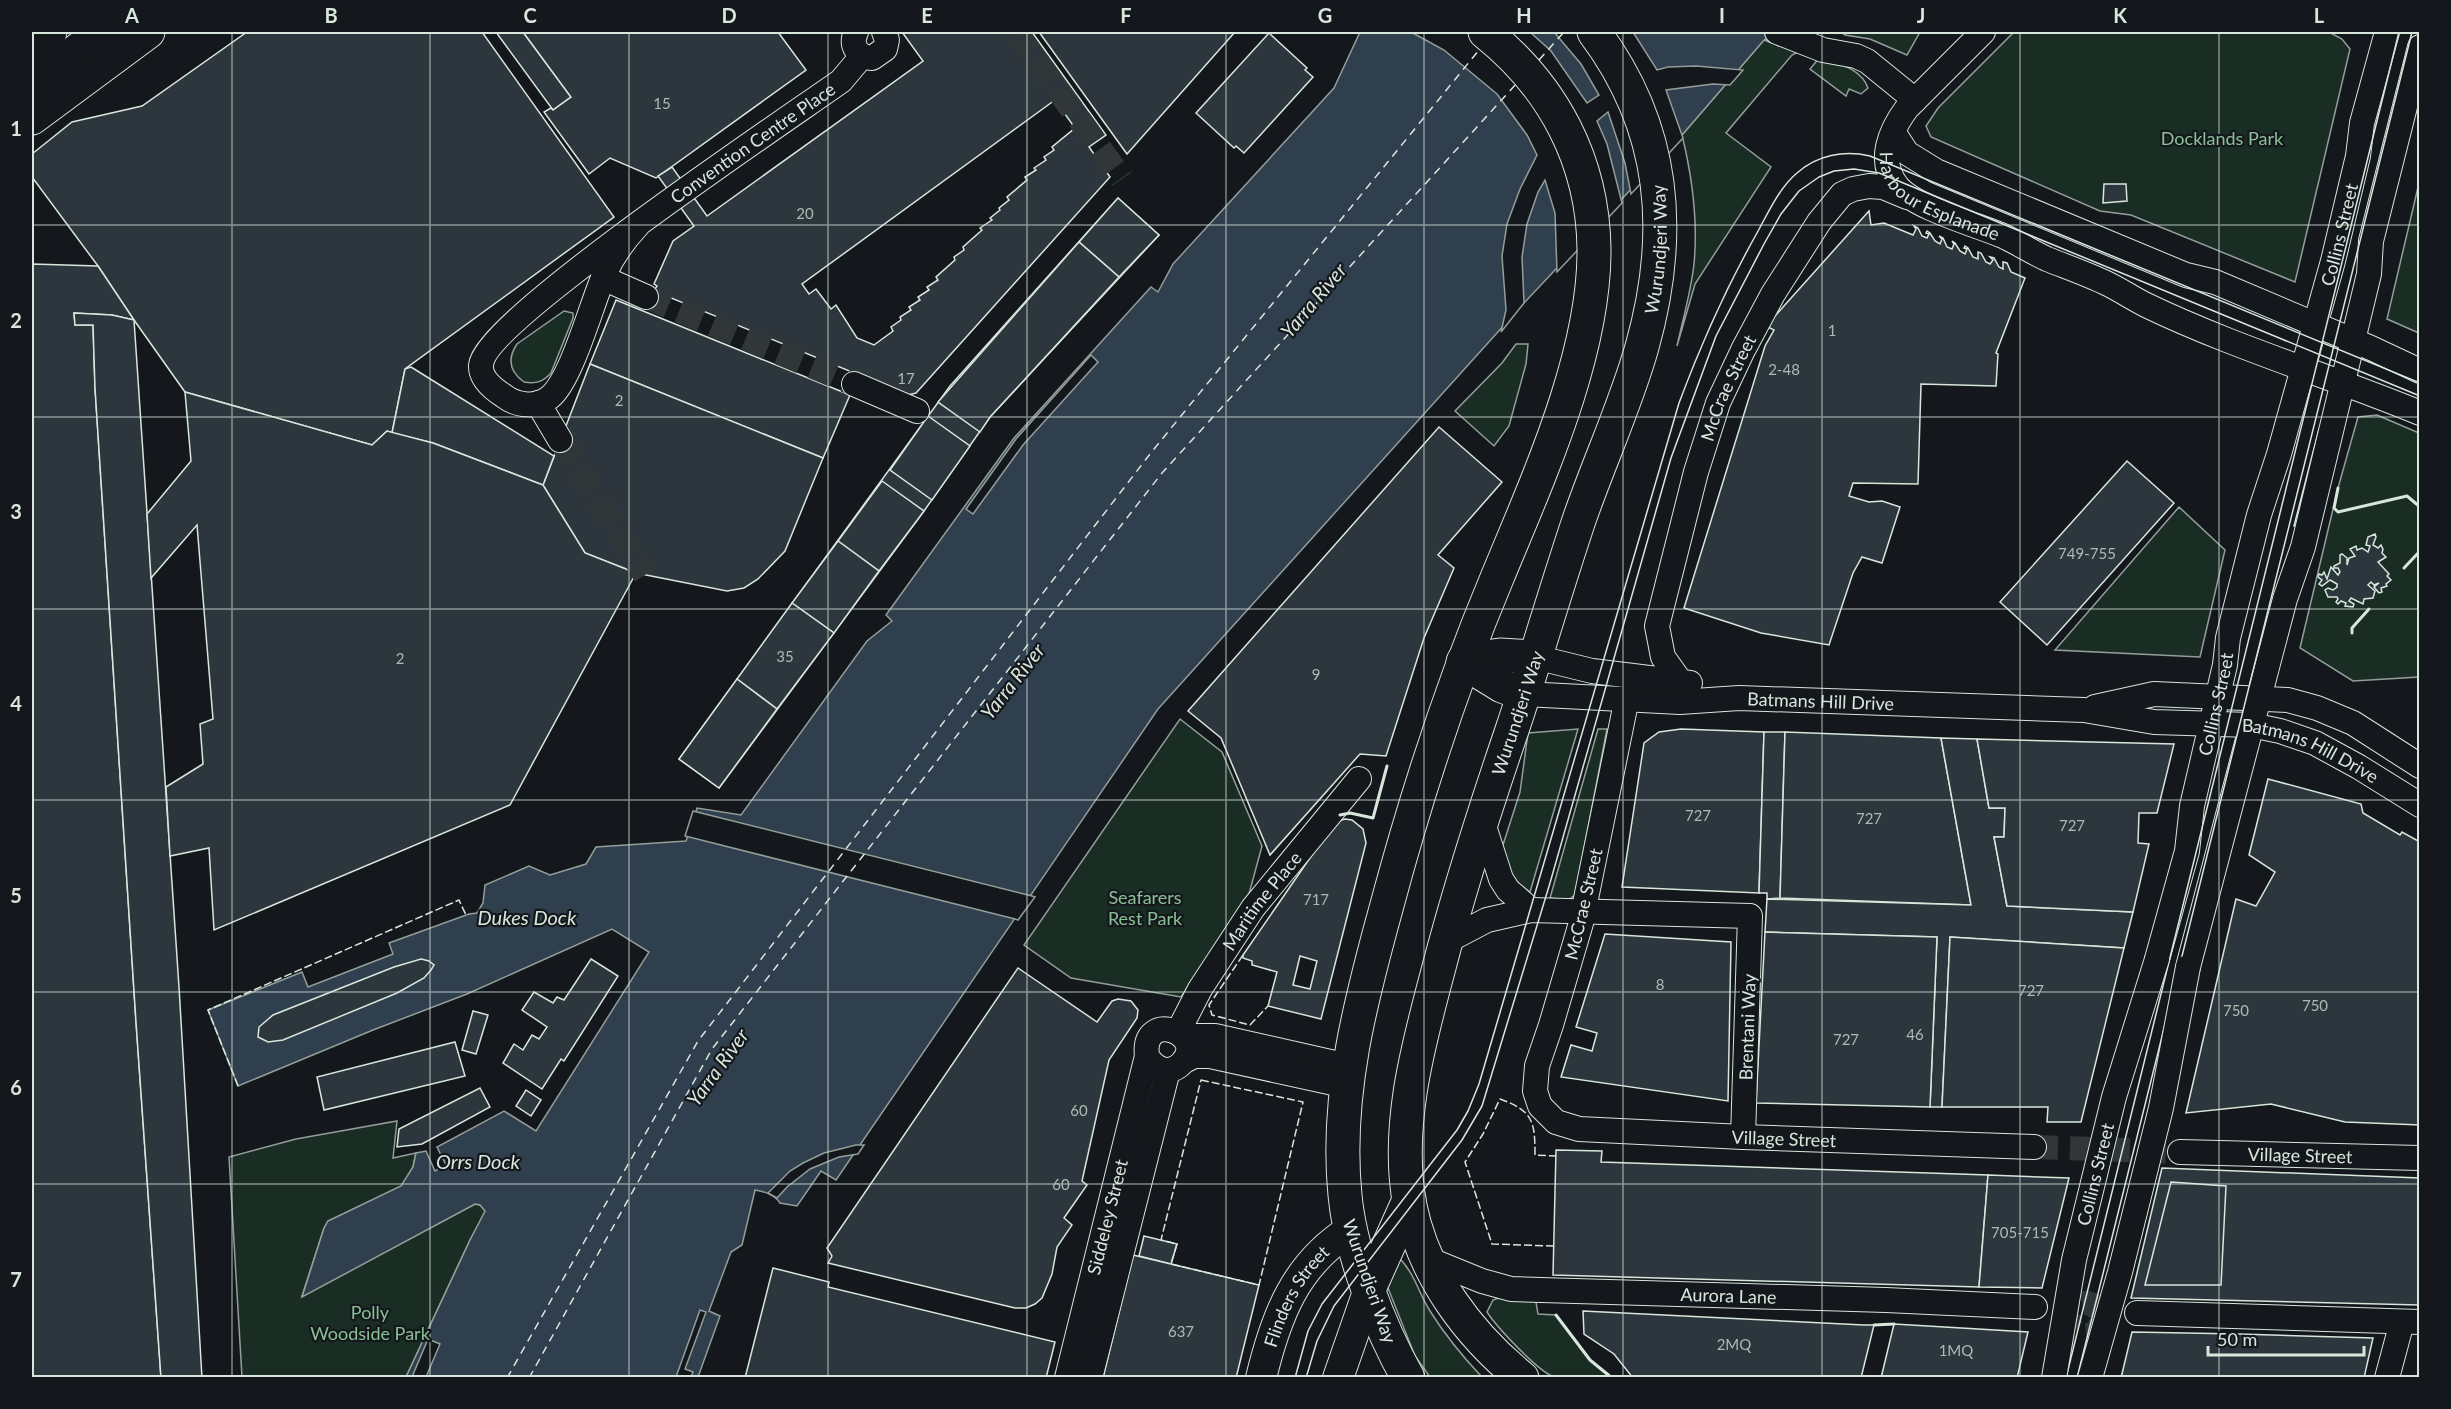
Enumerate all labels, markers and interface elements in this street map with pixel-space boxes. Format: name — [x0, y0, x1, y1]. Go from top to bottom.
text: A — [124, 3, 139, 27]
text: B — [324, 3, 338, 27]
text: C — [523, 3, 537, 27]
text: D — [721, 3, 737, 27]
text: E — [921, 3, 933, 27]
text: F — [1120, 3, 1132, 27]
text: G — [1318, 3, 1332, 27]
text: H — [1516, 3, 1532, 27]
text: I — [1719, 3, 1725, 27]
text: J — [1917, 3, 1925, 27]
text: K — [2113, 3, 2127, 27]
text: L — [2314, 3, 2325, 27]
street label: Convention Centre Place — [666, 78, 839, 208]
house number: 15 — [653, 94, 671, 112]
text: 1 — [10, 116, 22, 140]
park label: Docklands Park — [2161, 127, 2284, 149]
street label: Harbour Esplanade — [1876, 152, 2003, 245]
street label: Collins Street — [2316, 180, 2362, 288]
street label: Wurundjeri Way — [1640, 183, 1671, 316]
house number: 20 — [796, 204, 814, 222]
water label: Yarra River — [1275, 257, 1352, 342]
text: 2 — [10, 308, 22, 332]
house number: 1 — [1828, 321, 1836, 339]
street label: McCrae Street — [1696, 330, 1761, 444]
house number: 2-48 — [1768, 360, 1800, 378]
house number: 17 — [897, 369, 915, 387]
house number: 2 — [615, 391, 623, 409]
text: 3 — [10, 499, 22, 523]
house number: 749-755 — [2058, 544, 2116, 562]
water label: Yarra River — [975, 637, 1050, 724]
house number: 35 — [776, 647, 794, 665]
street label: Wurundjeri Way — [1487, 647, 1548, 778]
house number: 2 — [396, 649, 404, 667]
street label: Collins Street — [2193, 651, 2237, 758]
house number: 9 — [1312, 665, 1320, 683]
street label: Batmans Hill Drive — [1747, 687, 1894, 714]
text: 4 — [10, 691, 22, 715]
street label: Batmans Hill Drive — [2242, 714, 2383, 788]
house number: 727 — [1685, 806, 1711, 824]
house number: 727 — [1856, 809, 1882, 827]
house number: 727 — [2059, 816, 2085, 834]
street label: McCrae Street — [1559, 846, 1607, 962]
street label: Maritime Place — [1217, 847, 1306, 954]
text: 5 — [10, 883, 22, 907]
park label: Seafarers Rest Park — [1108, 886, 1183, 929]
house number: 717 — [1303, 890, 1329, 908]
water label: Dukes Dock — [478, 905, 577, 929]
street label: Brentani Way — [1734, 973, 1760, 1081]
house number: 8 — [1656, 975, 1664, 993]
house number: 727 — [2018, 981, 2044, 999]
house number: 750 — [2302, 996, 2328, 1014]
house number: 750 — [2223, 1001, 2249, 1019]
water label: Yarra River — [681, 1023, 754, 1110]
house number: 46 — [1906, 1025, 1924, 1043]
house number: 727 — [1833, 1030, 1859, 1048]
text: 6 — [10, 1075, 22, 1099]
house number: 60 — [1070, 1101, 1088, 1119]
street label: Collins Street — [2072, 1120, 2118, 1228]
street label: Village Street — [1731, 1125, 1837, 1151]
street label: Village Street — [2247, 1143, 2353, 1167]
water label: Orrs Dock — [436, 1149, 521, 1173]
street label: Siddeley Street — [1082, 1156, 1132, 1277]
house number: 60 — [1052, 1175, 1070, 1193]
street label: Wurundjeri Way — [1339, 1216, 1402, 1346]
house number: 705-715 — [1991, 1223, 2049, 1241]
street label: Flinders Street — [1259, 1240, 1334, 1350]
text: 7 — [10, 1267, 22, 1291]
street label: Aurora Lane — [1680, 1283, 1777, 1308]
park label: Polly Woodside Park — [310, 1301, 431, 1344]
scale bar — [2208, 1319, 2364, 1357]
house number: 637 — [1168, 1322, 1194, 1340]
text: 50 m — [2217, 1328, 2257, 1350]
house number: 2MQ — [1717, 1335, 1751, 1353]
house number: 1MQ — [1939, 1341, 1973, 1359]

